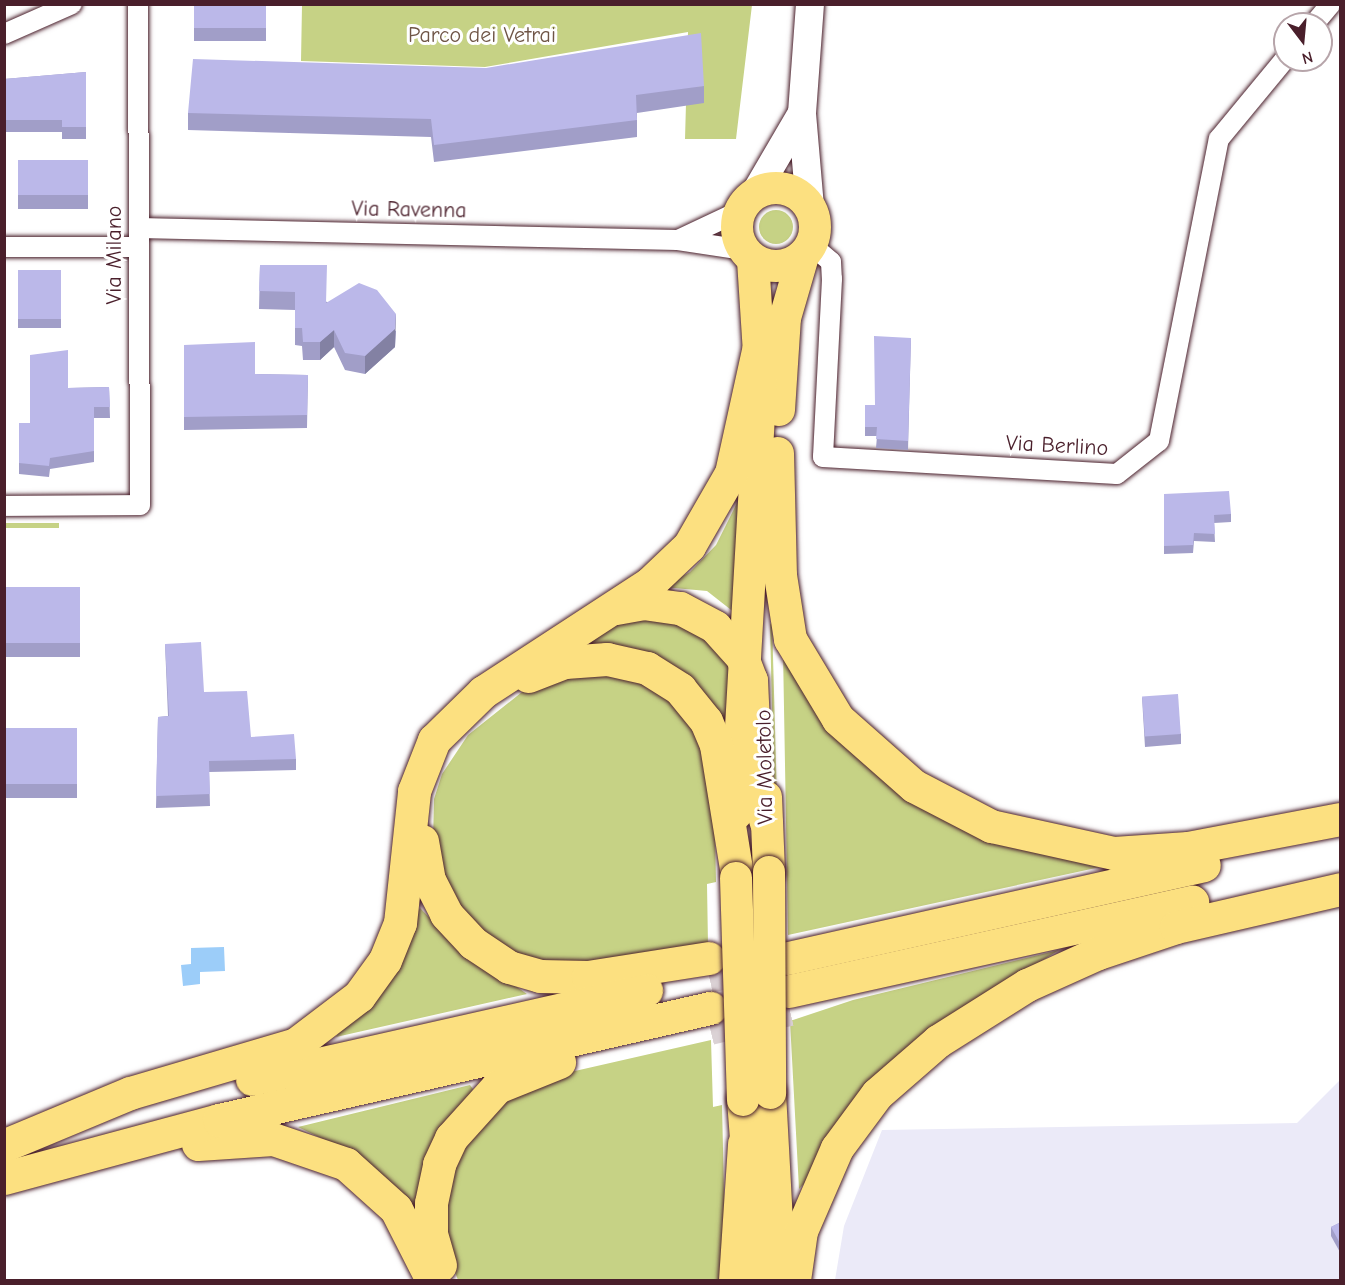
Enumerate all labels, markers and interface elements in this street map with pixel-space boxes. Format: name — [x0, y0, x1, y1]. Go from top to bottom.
north arrow — [1273, 12, 1333, 72]
park label: Parco dei Vetrai — [408, 23, 556, 49]
text: N — [1300, 47, 1315, 67]
street label: Via Ravenna — [351, 196, 467, 224]
street label: Via Milano — [102, 206, 128, 304]
street label: Via Berlino — [1005, 430, 1109, 462]
street label: Via Moletolo — [751, 709, 779, 825]

